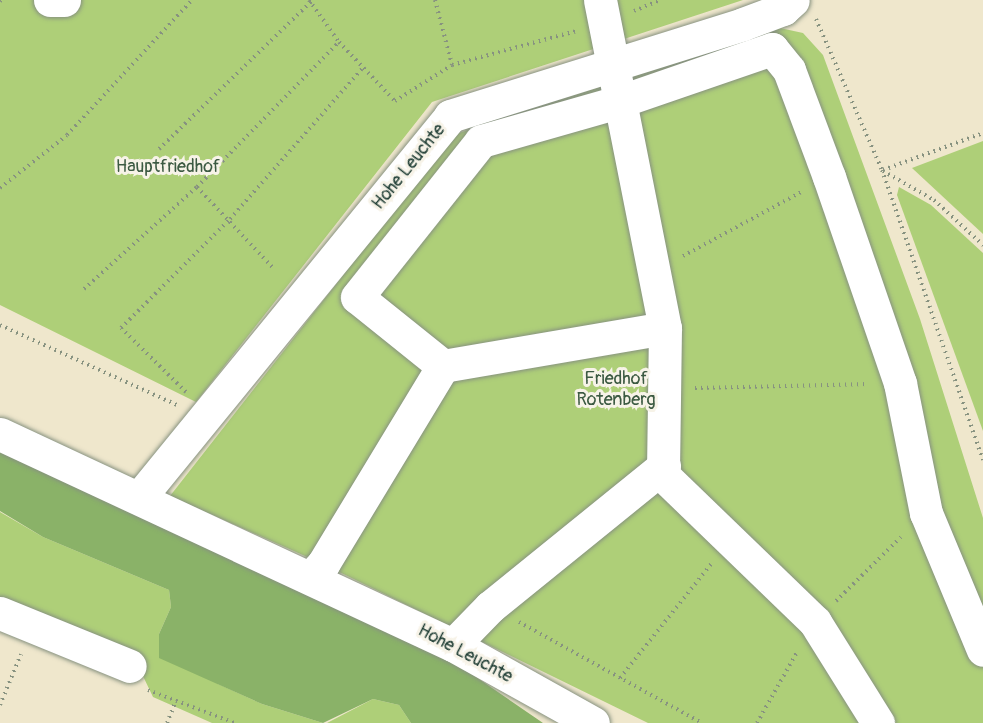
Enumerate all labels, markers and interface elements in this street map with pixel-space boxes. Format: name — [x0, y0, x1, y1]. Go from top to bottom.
street label: Hohe Leuchte — [368, 120, 450, 214]
park label: Hauptfriedhof — [116, 156, 220, 178]
park label: Friedhof Rotenberg — [576, 369, 656, 412]
street label: Hohe Leuchte — [414, 620, 516, 688]

